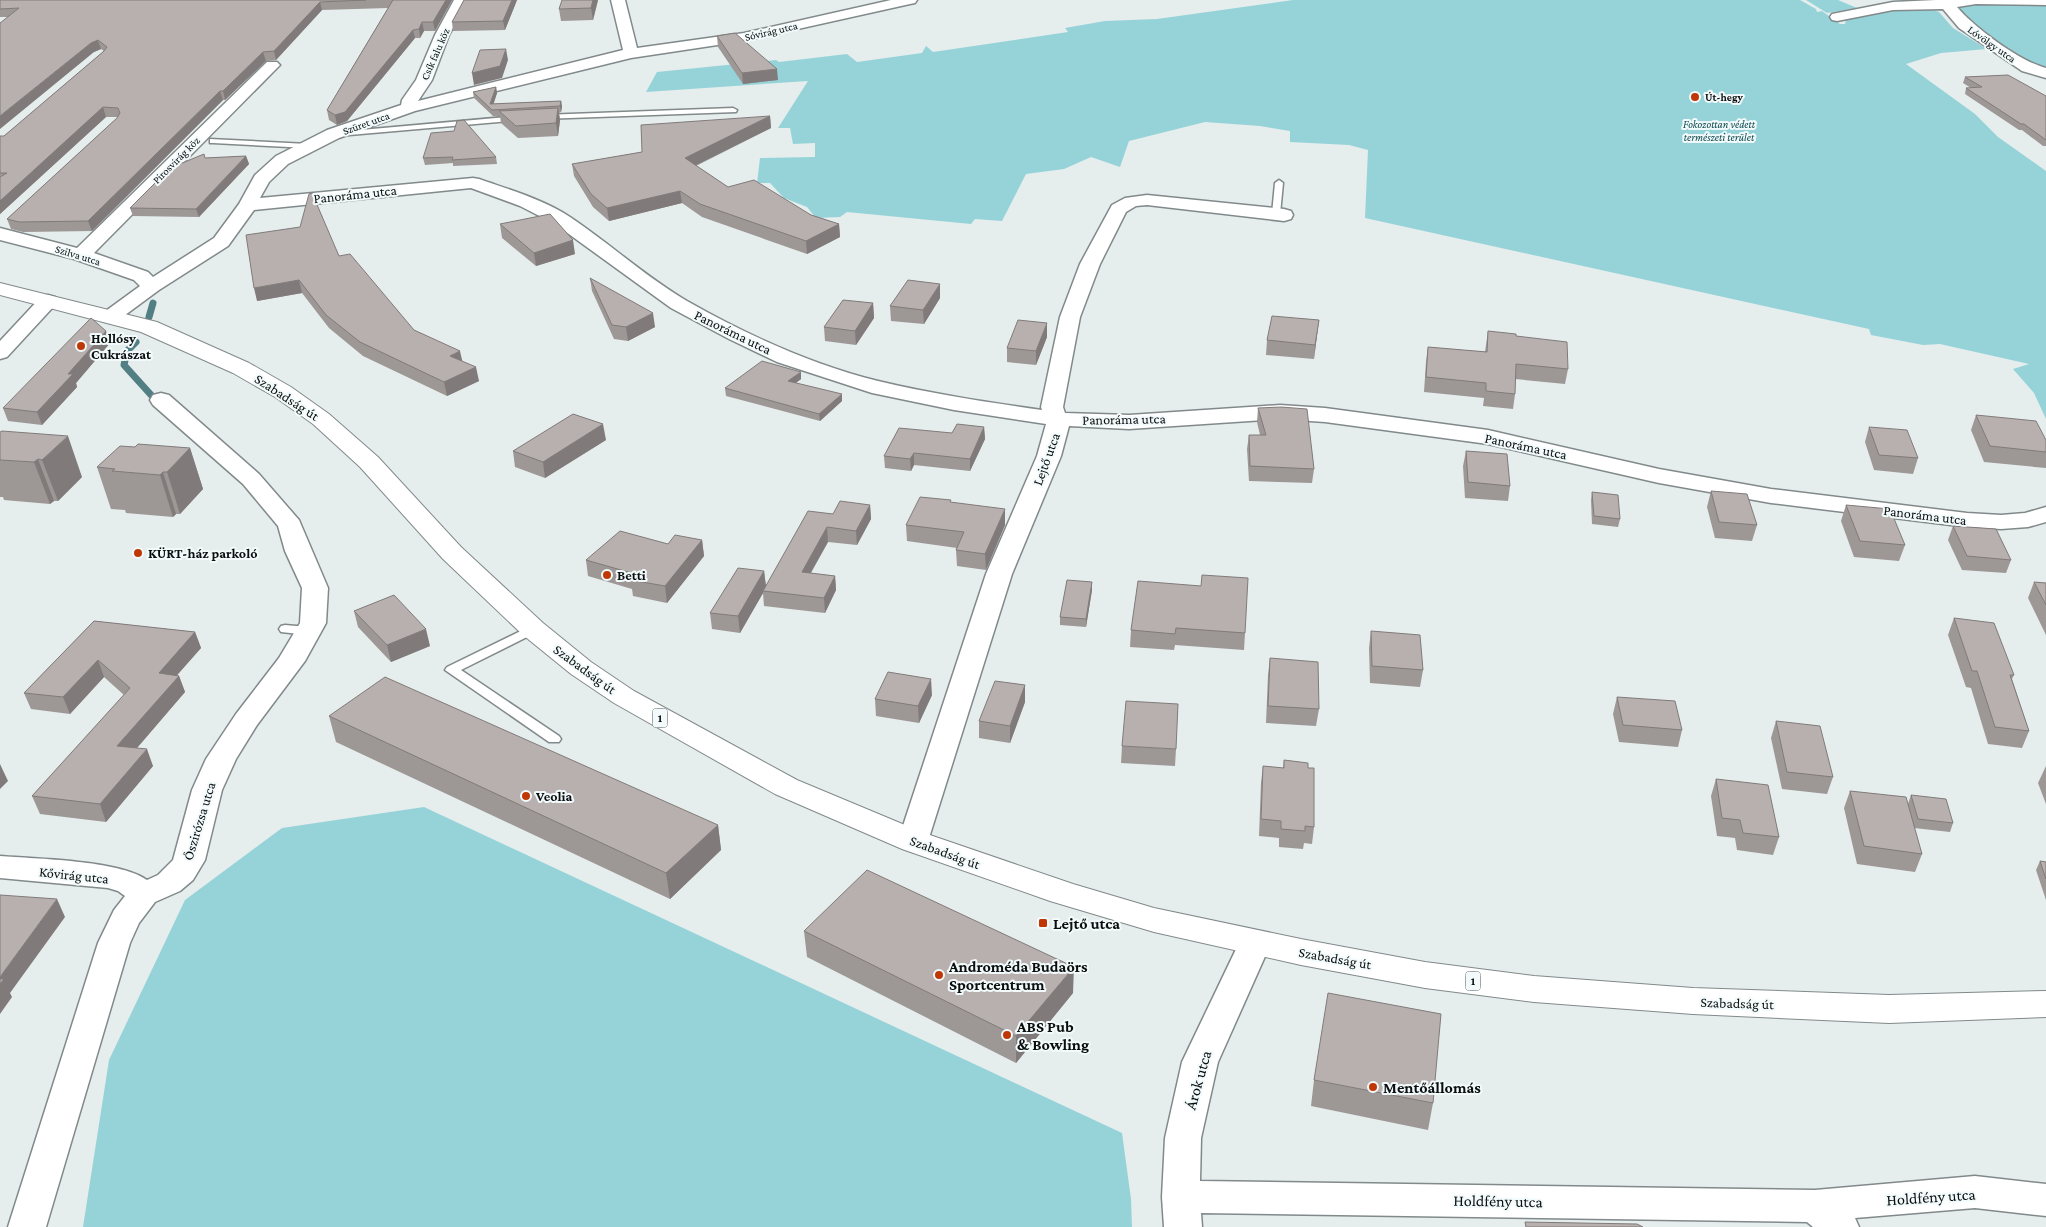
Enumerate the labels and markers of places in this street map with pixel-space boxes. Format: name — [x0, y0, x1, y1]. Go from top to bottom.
marker: Út-hegy — [1689, 91, 1701, 103]
place label: Út-hegy — [1705, 91, 1744, 103]
place label: Hollósy Cukrászat — [91, 330, 152, 362]
marker: Hollósy Cukrászat — [75, 340, 87, 352]
place label: KÜRT-ház parkoló — [148, 545, 258, 561]
marker: KÜRT-ház parkoló — [132, 547, 144, 559]
place label: Betti — [617, 567, 646, 583]
marker: Betti — [601, 569, 613, 581]
place label: Veolia — [535, 788, 573, 804]
marker: Veolia — [520, 790, 532, 802]
place label: Lejtő utca — [1053, 915, 1120, 933]
marker: Lejtő utca — [1037, 917, 1049, 929]
place label: Androméda Budaörs Sportcentrum — [948, 958, 1088, 993]
marker: Androméda Budaörs Sportcentrum — [933, 969, 945, 981]
place label: ABS Pub & Bowling — [1016, 1018, 1089, 1053]
marker: ABS Pub & Bowling — [1001, 1029, 1013, 1041]
place label: Mentőállomás — [1383, 1079, 1481, 1096]
marker: Mentőállomás — [1367, 1081, 1379, 1093]

